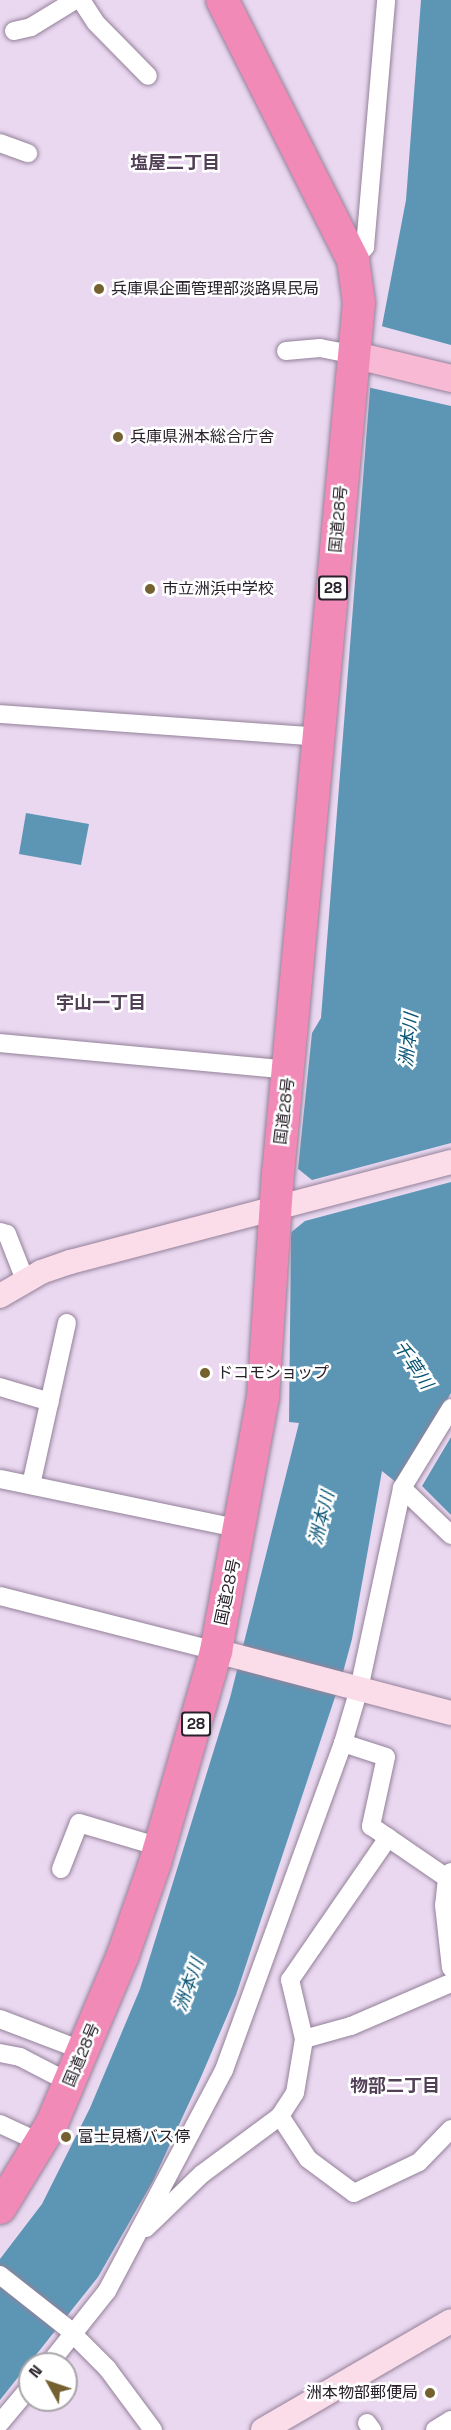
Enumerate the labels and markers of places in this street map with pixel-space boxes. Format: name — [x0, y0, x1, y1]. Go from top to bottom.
place label: 兵庫県企画管理部淡路県民局 — [111, 279, 319, 299]
marker: 兵庫県企画管理部淡路県民局 — [92, 282, 106, 296]
place label: 兵庫県洲本総合庁舎 — [130, 427, 274, 447]
marker: 兵庫県洲本総合庁舎 — [111, 430, 125, 444]
place label: 市立洲浜中学校 — [162, 579, 274, 599]
marker: 市立洲浜中学校 — [143, 582, 157, 596]
place label: ドコモショップ — [217, 1363, 329, 1383]
marker: ドコモショップ — [198, 1366, 212, 1380]
place label: 富士見橋バス停 — [78, 2127, 190, 2147]
marker: 富士見橋バス停 — [59, 2130, 73, 2144]
place label: 洲本物部郵便局 — [306, 2383, 418, 2403]
marker: 洲本物部郵便局 — [423, 2386, 437, 2400]

